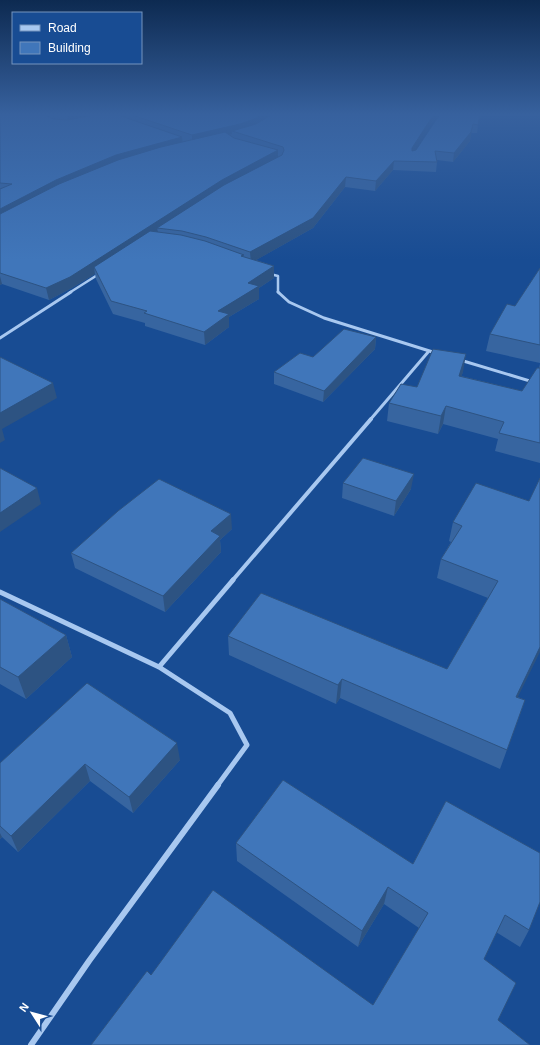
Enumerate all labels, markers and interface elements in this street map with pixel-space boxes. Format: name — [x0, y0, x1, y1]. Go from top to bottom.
legend — [12, 12, 142, 64]
text: Road — [48, 21, 77, 35]
text: Building — [48, 41, 91, 55]
north arrow — [12, 993, 52, 1033]
text: N — [17, 1000, 31, 1014]

